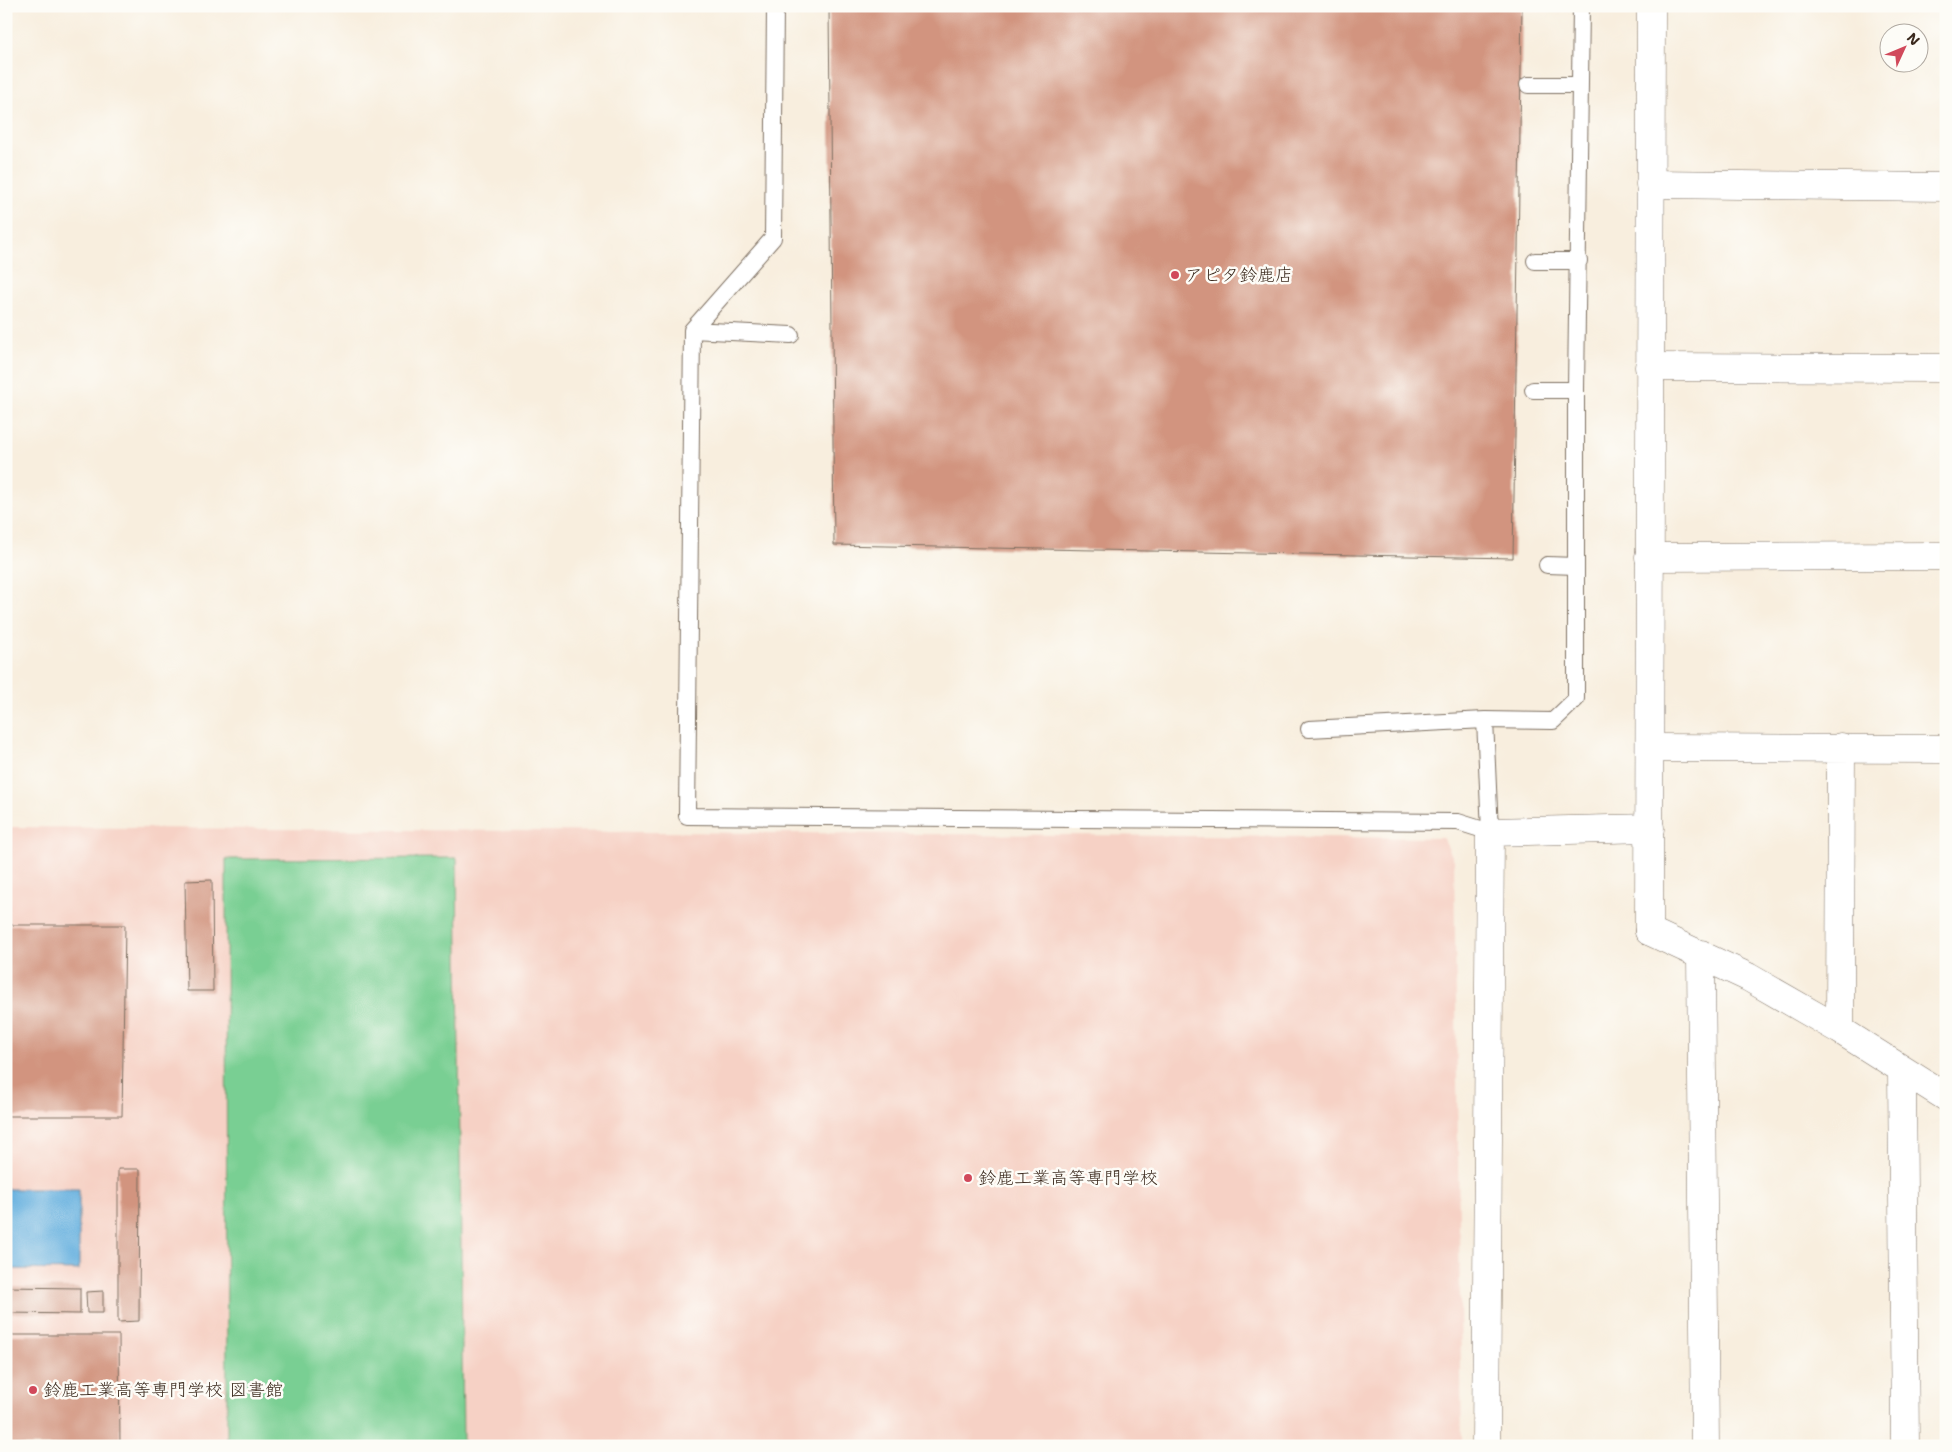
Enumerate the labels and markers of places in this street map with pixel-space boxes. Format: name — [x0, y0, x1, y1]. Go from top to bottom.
place label: アピタ鈴鹿店 — [1185, 263, 1293, 287]
marker: アピタ鈴鹿店 — [1169, 269, 1181, 281]
place label: 鈴鹿工業高等専門学校 — [978, 1166, 1158, 1190]
marker: 鈴鹿工業高等専門学校 — [962, 1172, 974, 1184]
place label: 鈴鹿工業高等専門学校 図書館 — [43, 1378, 283, 1402]
marker: 鈴鹿工業高等専門学校 図書館 — [27, 1384, 39, 1396]

